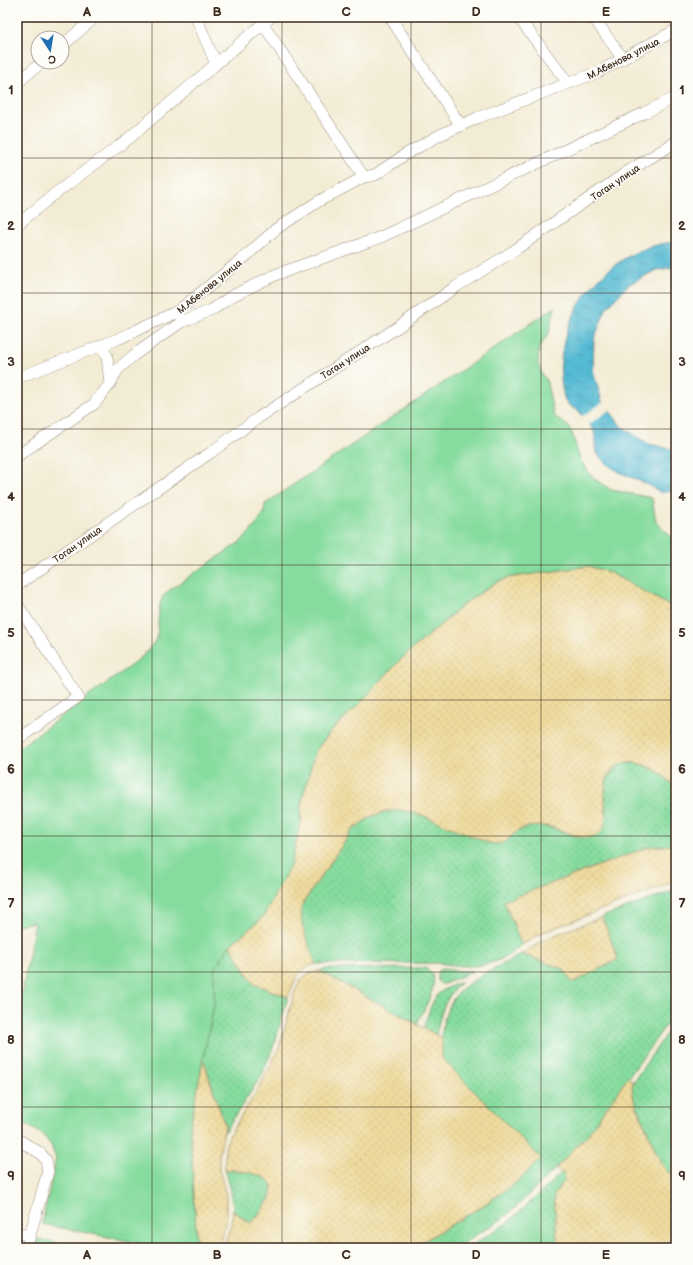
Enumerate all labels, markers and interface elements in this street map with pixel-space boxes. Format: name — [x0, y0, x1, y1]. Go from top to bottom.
text: A — [82, 4, 91, 20]
text: B — [212, 4, 222, 20]
text: C — [341, 4, 351, 20]
text: D — [471, 4, 481, 20]
text: E — [602, 4, 611, 20]
north arrow — [30, 30, 70, 70]
street label: М.Абенова улица — [585, 35, 662, 82]
text: С — [47, 52, 57, 67]
text: 1 — [8, 82, 14, 98]
text: 1 — [679, 82, 685, 98]
street label: Тоган улица — [589, 162, 642, 204]
text: 2 — [7, 218, 15, 234]
text: 2 — [678, 218, 686, 234]
street label: М.Абенова улица — [175, 257, 244, 317]
street label: Тоган улица — [319, 341, 373, 382]
text: 3 — [7, 354, 15, 370]
text: 3 — [678, 354, 686, 370]
text: 4 — [7, 489, 15, 505]
text: 4 — [678, 489, 686, 505]
street label: Тоган улица — [51, 524, 104, 566]
text: 5 — [7, 625, 15, 641]
text: 5 — [678, 625, 686, 641]
text: 6 — [7, 761, 15, 777]
text: 6 — [678, 761, 686, 777]
text: 7 — [7, 896, 15, 912]
text: 7 — [678, 896, 686, 912]
text: 8 — [7, 1032, 15, 1048]
text: 8 — [678, 1032, 686, 1048]
text: 9 — [7, 1168, 15, 1184]
text: 9 — [678, 1168, 686, 1184]
text: A — [82, 1247, 91, 1263]
text: B — [212, 1247, 222, 1263]
text: C — [341, 1247, 351, 1263]
text: D — [471, 1247, 481, 1263]
text: E — [602, 1247, 611, 1263]

